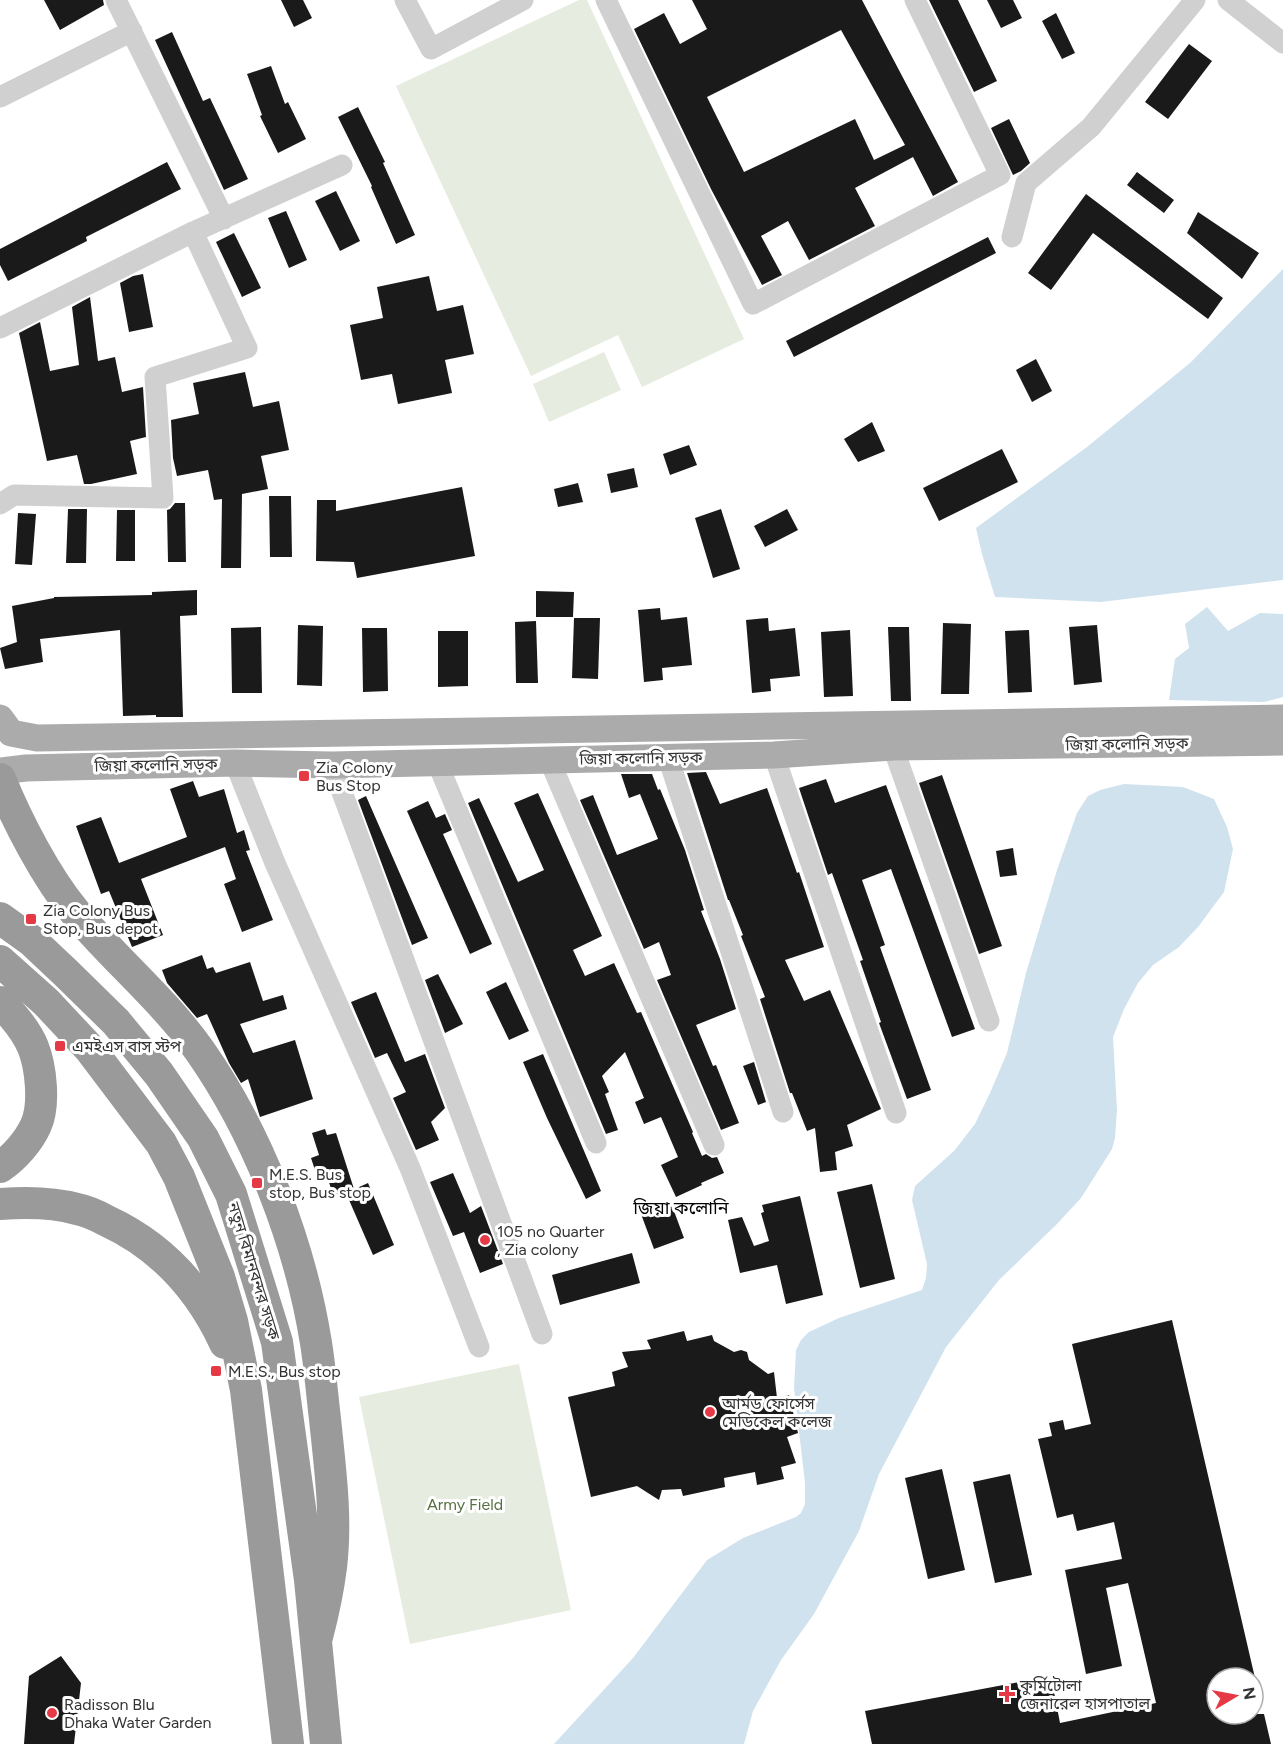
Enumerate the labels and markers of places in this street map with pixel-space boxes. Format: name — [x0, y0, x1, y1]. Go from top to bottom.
place label: Zia Colony Bus Stop — [316, 758, 394, 795]
marker: Zia Colony Bus Stop — [297, 769, 311, 783]
place label: Zia Colony Bus Stop, Bus depot — [43, 901, 158, 938]
marker: Zia Colony Bus Stop, Bus depot — [24, 912, 38, 926]
place label: এমইএস বাস স্টপ — [72, 1037, 182, 1056]
marker: এমইএস বাস স্টপ — [53, 1039, 67, 1053]
place label: M.E.S. Bus stop, Bus stop — [269, 1165, 371, 1202]
marker: M.E.S. Bus stop, Bus stop — [250, 1176, 264, 1190]
place label: 105 no Quarter , Zia colony — [497, 1222, 605, 1259]
marker: 105 no Quarter , Zia colony — [478, 1233, 492, 1247]
place label: M.E.S., Bus stop — [228, 1362, 341, 1381]
marker: M.E.S., Bus stop — [209, 1364, 223, 1378]
place label: আর্মড ফোর্সেস মেডিকেল কলেজ — [721, 1394, 832, 1431]
marker: আর্মড ফোর্সেস মেডিকেল কলেজ — [703, 1405, 717, 1419]
place label: কুর্মিটোলা জেনারেল হাসপাতাল — [1019, 1676, 1150, 1713]
marker: কুর্মিটোলা জেনারেল হাসপাতাল — [998, 1685, 1016, 1703]
place label: Radisson Blu Dhaka Water Garden — [64, 1695, 212, 1732]
marker: Radisson Blu Dhaka Water Garden — [45, 1706, 59, 1720]

